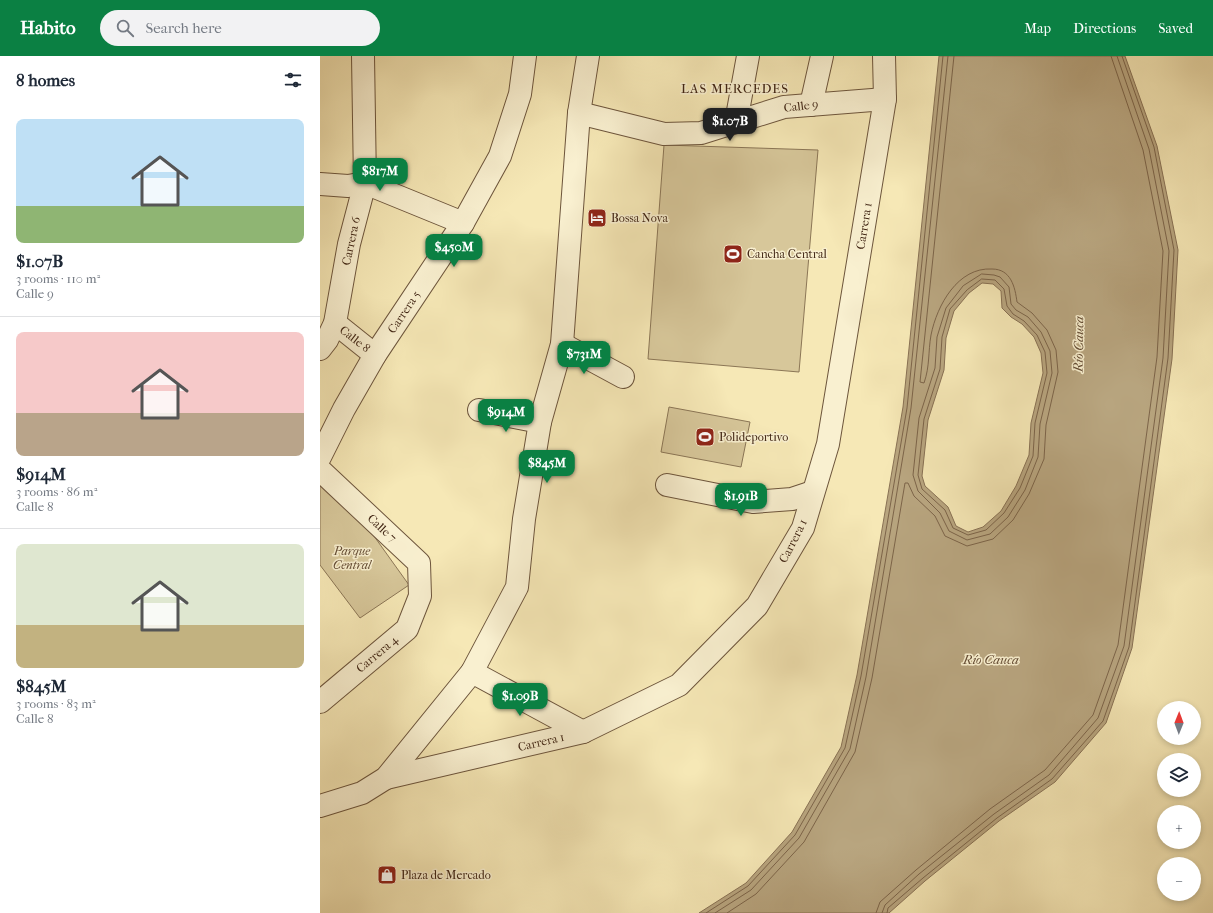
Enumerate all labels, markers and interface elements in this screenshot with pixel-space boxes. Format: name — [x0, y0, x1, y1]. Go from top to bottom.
search box — [100, 10, 380, 46]
text: Habito — [20, 17, 76, 39]
icon: search — [114, 17, 136, 39]
text: Search here — [146, 19, 222, 37]
text: Map — [1024, 20, 1051, 37]
text: Directions — [1073, 20, 1136, 37]
text: Saved — [1158, 20, 1193, 37]
icon: filters — [282, 69, 304, 91]
text: 8 homes — [16, 70, 75, 90]
district label: LAS MERCEDES — [681, 81, 789, 96]
street label: Calle 9 — [783, 97, 819, 115]
pin: $1.07B — [697, 108, 763, 142]
text: $1.07B — [712, 113, 748, 128]
icon: home — [124, 145, 196, 217]
pin: $817M — [352, 158, 408, 192]
text: $817M — [362, 163, 398, 178]
street label: Carrera 1 — [853, 202, 875, 250]
hotel icon: Bossa Nova — [586, 207, 608, 229]
place label: Bossa Nova — [611, 211, 669, 225]
street label: Carrera 6 — [339, 215, 363, 267]
pin: $450M — [426, 234, 482, 268]
text: $450M — [434, 239, 474, 254]
sports icon: Cancha Central — [722, 243, 744, 265]
place label: Cancha Central — [747, 247, 827, 261]
text: $1.07B — [16, 251, 63, 271]
text: 3 rooms · 110 m² — [16, 271, 100, 286]
text: Calle 9 — [16, 286, 54, 301]
street label: Carrera 5 — [385, 288, 423, 336]
water label: Río Cauca — [1070, 316, 1086, 373]
street label: Calle 8 — [337, 323, 373, 355]
pin: $731M — [556, 341, 612, 375]
text: $731M — [566, 346, 602, 361]
icon: home — [124, 358, 196, 430]
pin: $914M — [478, 399, 534, 433]
text: $914M — [487, 404, 525, 419]
sports icon: Polideportivo — [694, 426, 716, 448]
place label: Polideportivo — [719, 430, 788, 444]
pin: $845M — [519, 450, 575, 484]
text: $845M — [528, 455, 566, 470]
text: $914M — [16, 464, 66, 484]
pin: $1.91B — [708, 483, 774, 517]
text: 3 rooms · 86 m² — [16, 484, 97, 499]
text: $1.91B — [724, 488, 758, 503]
text: Calle 8 — [16, 499, 54, 514]
street label: Calle 7 — [365, 511, 400, 545]
street label: Carrera 1 — [776, 517, 810, 565]
park label: Parque Central — [333, 544, 373, 572]
icon: home — [124, 570, 196, 642]
street label: Carrera 4 — [353, 632, 401, 675]
water label: Río Cauca — [962, 652, 1019, 667]
text: $845M — [16, 676, 66, 696]
pin: $1.09B — [487, 683, 553, 717]
text: $1.09B — [502, 688, 538, 703]
text: 3 rooms · 83 m² — [16, 696, 96, 711]
north arrow — [1157, 701, 1201, 745]
map controls — [1157, 701, 1201, 901]
text: Calle 8 — [16, 711, 54, 726]
street label: Carrera 1 — [516, 730, 566, 754]
button: layers — [1157, 753, 1201, 797]
button: + — [1157, 805, 1201, 849]
button: − — [1157, 857, 1201, 901]
shop icon: Plaza de Mercado — [376, 864, 398, 886]
place label: Plaza de Mercado — [401, 868, 491, 882]

